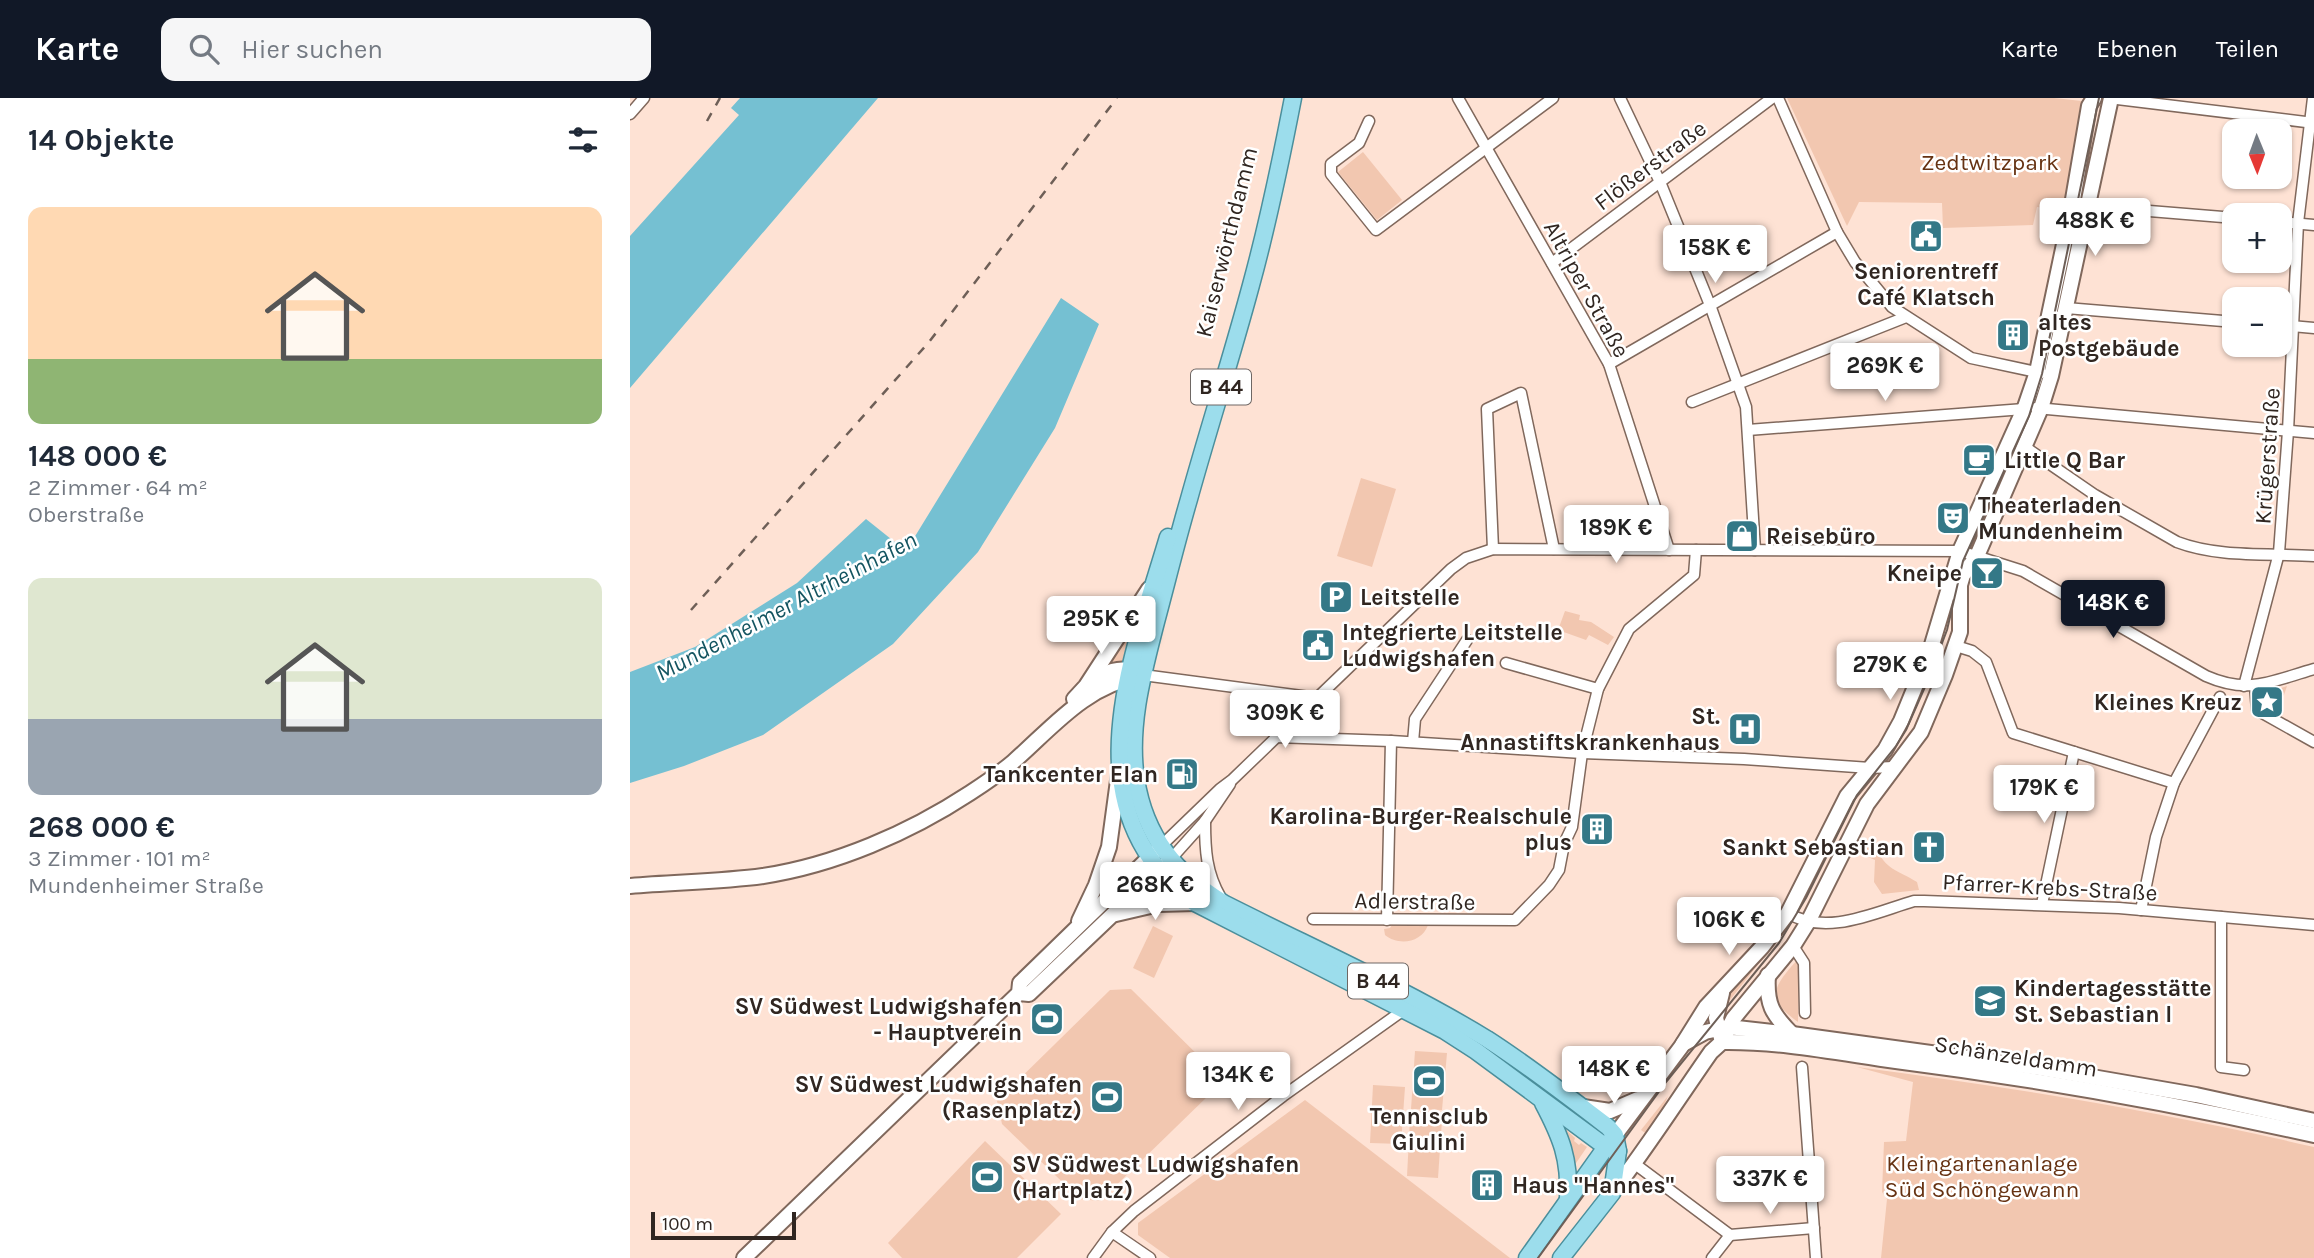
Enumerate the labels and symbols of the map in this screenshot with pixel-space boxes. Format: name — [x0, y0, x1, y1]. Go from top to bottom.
street label: Flößerstraße — [1589, 115, 1712, 216]
north arrow — [2222, 119, 2292, 189]
street label: Kaiserwörthdamm — [1190, 144, 1263, 340]
park label: Zedtwitzpark — [1921, 149, 2059, 176]
pin: 488K € — [2038, 198, 2152, 258]
street label: Altriper Straße — [1538, 216, 1635, 362]
public building icon: Seniorentreff Café Klatsch — [1907, 217, 1945, 255]
pin: 158K € — [1658, 226, 1772, 285]
place label: Seniorentreff Café Klatsch — [1854, 258, 1999, 311]
place label: altes Postgebäude — [2038, 309, 2179, 362]
building icon: altes Postgebäude — [1994, 316, 2032, 354]
pin: 269K € — [1828, 344, 1942, 403]
road number: B 44 — [1191, 370, 1251, 404]
street label: Krügerstraße — [2249, 387, 2286, 525]
cafe icon: Little Q Bar — [1960, 441, 1998, 479]
place label: Little Q Bar — [2004, 447, 2125, 474]
place label: Theaterladen Mundenheim — [1978, 492, 2123, 545]
theatre icon: Theaterladen Mundenheim — [1934, 499, 1972, 537]
pin: 189K € — [1559, 505, 1673, 565]
shop icon: Reisebüro — [1723, 517, 1761, 555]
place label: Reisebüro — [1766, 523, 1875, 550]
water label: Mundenheimer Altrheinhafen — [651, 525, 921, 687]
bar icon: Kneipe — [1968, 554, 2006, 592]
place label: Kneipe — [1887, 560, 1962, 587]
parking icon: Leitstelle — [1317, 578, 1355, 616]
pin: 148K € — [2056, 580, 2170, 640]
place label: Leitstelle — [1360, 584, 1460, 611]
pin: 295K € — [1044, 596, 1158, 656]
place label: Integrierte Leitstelle Ludwigshafen — [1342, 619, 1563, 672]
public building icon: Integrierte Leitstelle Ludwigshafen — [1299, 626, 1337, 664]
pin: 279K € — [1833, 642, 1947, 702]
place icon: Kleines Kreuz — [2248, 683, 2286, 721]
place label: Kleines Kreuz — [2094, 689, 2242, 716]
pin: 309K € — [1228, 690, 1342, 750]
place label: St. Annastiftskrankenhaus — [1460, 703, 1720, 756]
hospital icon: St. Annastiftskrankenhaus — [1726, 710, 1764, 748]
fuel station icon: Tankcenter Elan — [1163, 755, 1201, 793]
place label: Tankcenter Elan — [983, 761, 1158, 788]
pin: 179K € — [1987, 766, 2101, 825]
place label: Karolina-Burger-Realschule plus — [1269, 803, 1572, 856]
building icon: Karolina-Burger-Realschule plus — [1578, 810, 1616, 848]
church icon: Sankt Sebastian — [1910, 828, 1948, 866]
place label: Sankt Sebastian — [1722, 834, 1904, 861]
pin: 268K € — [1098, 862, 1212, 922]
street label: Pfarrer-Krebs-Straße — [1942, 868, 2158, 907]
street label: Adlerstraße — [1354, 887, 1476, 916]
pin: 106K € — [1672, 898, 1786, 957]
road number: B 44 — [1348, 964, 1408, 998]
place label: Kindertagesstätte St. Sebastian I — [2014, 975, 2212, 1028]
school or university icon: Kindertagesstätte St. Sebastian I — [1971, 982, 2009, 1020]
place label: SV Südwest Ludwigshafen - Hauptverein — [735, 993, 1022, 1046]
sports icon: SV Südwest Ludwigshafen - Hauptverein — [1028, 1000, 1066, 1038]
street label: Schänzeldamm — [1932, 1030, 2099, 1083]
pin: 148K € — [1557, 1046, 1671, 1106]
pin: 134K € — [1181, 1052, 1295, 1112]
sports icon: Tennisclub Giulini — [1410, 1062, 1448, 1100]
place label: SV Südwest Ludwigshafen (Rasenplatz) — [795, 1071, 1082, 1124]
sports icon: SV Südwest Ludwigshafen (Rasenplatz) — [1088, 1078, 1126, 1116]
place label: Tennisclub Giulini — [1370, 1103, 1488, 1156]
park label: Kleingartenanlage Süd Schöngewann — [1885, 1150, 2079, 1203]
place label: SV Südwest Ludwigshafen (Hartplatz) — [1012, 1151, 1299, 1204]
pin: 337K € — [1713, 1156, 1827, 1216]
sports icon: SV Südwest Ludwigshafen (Hartplatz) — [968, 1158, 1006, 1196]
building icon: Haus "Hannes" — [1468, 1166, 1506, 1204]
place label: Haus "Hannes" — [1512, 1172, 1675, 1199]
scale bar — [651, 1209, 796, 1241]

